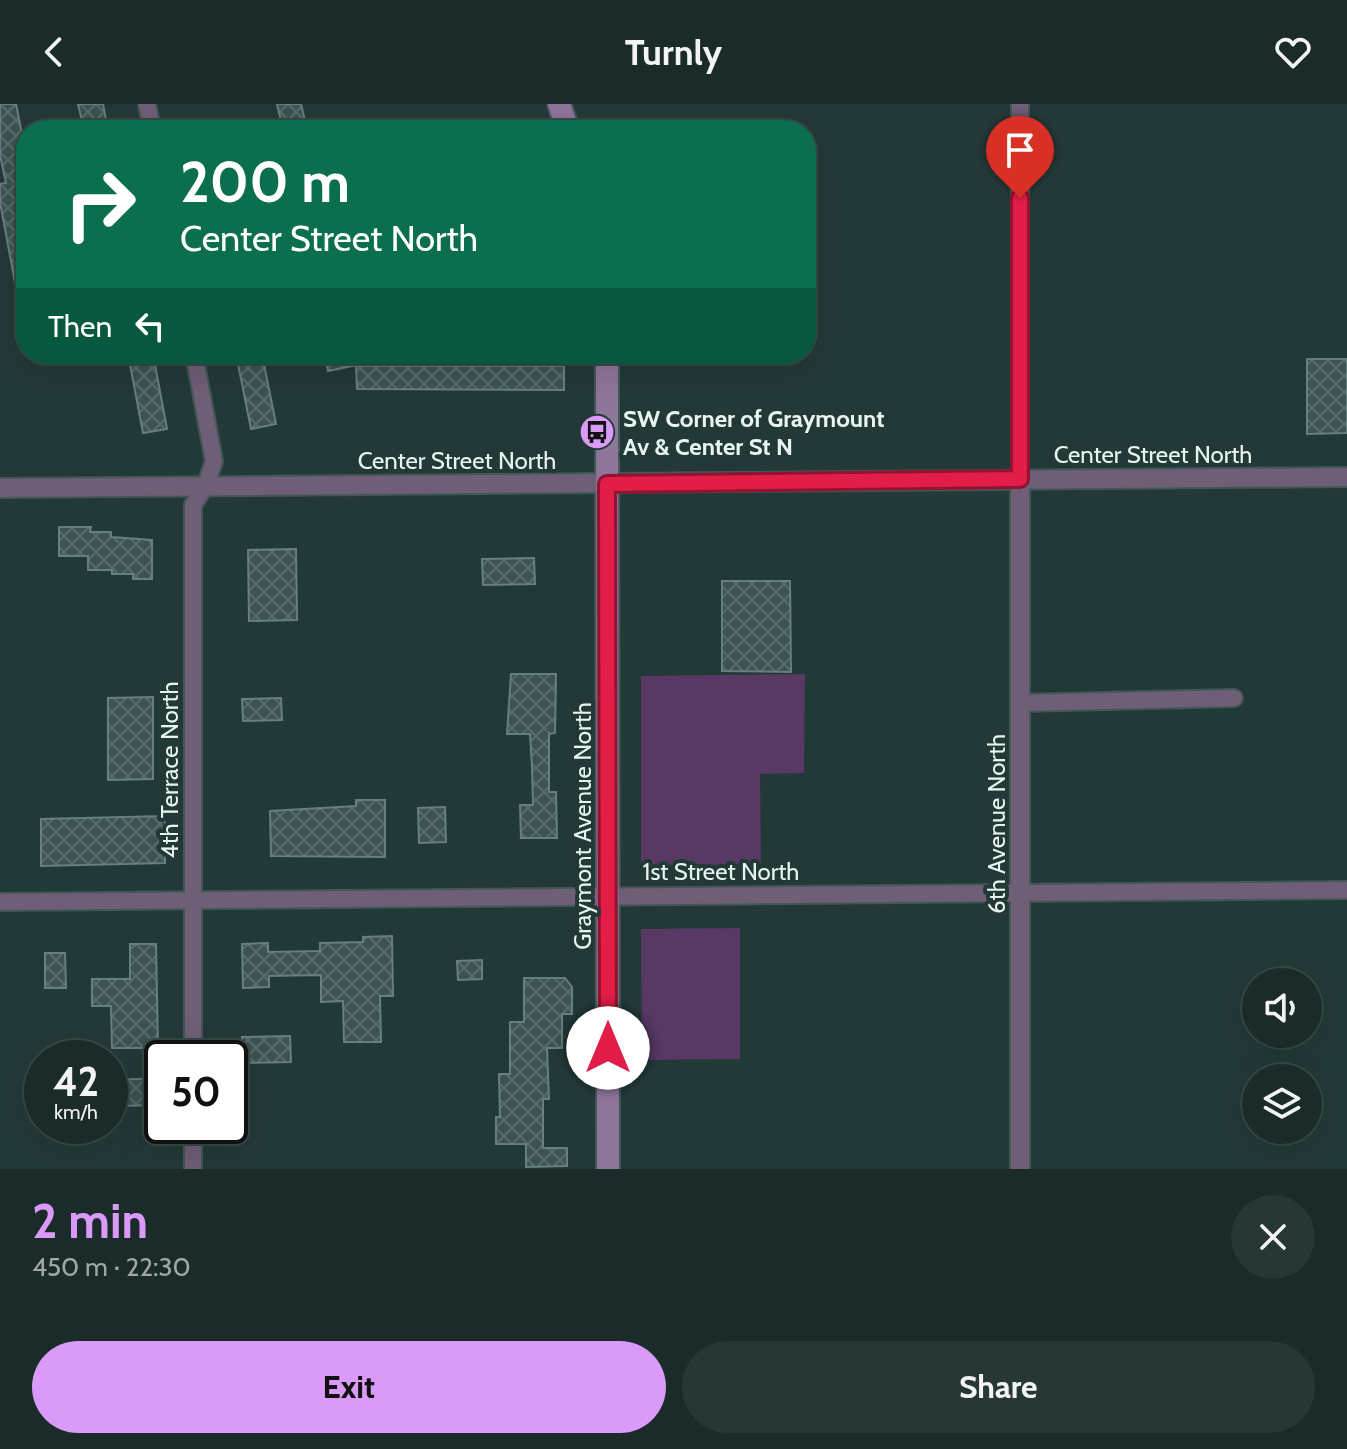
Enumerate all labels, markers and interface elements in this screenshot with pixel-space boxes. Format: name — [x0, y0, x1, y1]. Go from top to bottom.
icon: back — [32, 30, 76, 74]
text: Turnly — [625, 30, 722, 74]
icon: heart — [1271, 30, 1315, 74]
pin — [986, 116, 1054, 198]
icon: arrive — [998, 128, 1042, 172]
text: 200 m — [180, 148, 350, 216]
icon: right — [48, 152, 152, 256]
text: Center Street North — [180, 216, 478, 260]
icon: left — [128, 304, 172, 348]
text: Then — [48, 308, 112, 345]
place label: SW Corner of Graymount Av & Center St N — [623, 404, 884, 461]
bus stop icon: SW Corner of Graymount Av & Center St N — [578, 413, 616, 451]
street label: Center Street North — [1054, 440, 1252, 469]
street label: Center Street North — [358, 446, 556, 475]
street label: 4th Terrace North — [155, 682, 184, 858]
street label: Graymont Avenue North — [568, 702, 597, 950]
street label: 6th Avenue North — [982, 734, 1011, 914]
street label: 1st Street North — [643, 857, 799, 886]
map controls — [1242, 968, 1322, 1144]
button: sound — [1242, 968, 1322, 1048]
position arrow — [566, 1006, 650, 1090]
speed limit sign: 50 — [144, 1040, 248, 1144]
text: 42 — [53, 1057, 99, 1106]
button: layers — [1242, 1064, 1322, 1144]
text: km/h — [54, 1100, 98, 1124]
text: 2 min — [32, 1192, 148, 1250]
button: close — [1231, 1195, 1315, 1279]
text: 450 m · 22:30 — [32, 1251, 191, 1283]
button: Exit — [32, 1341, 666, 1433]
button: Share — [682, 1341, 1315, 1433]

